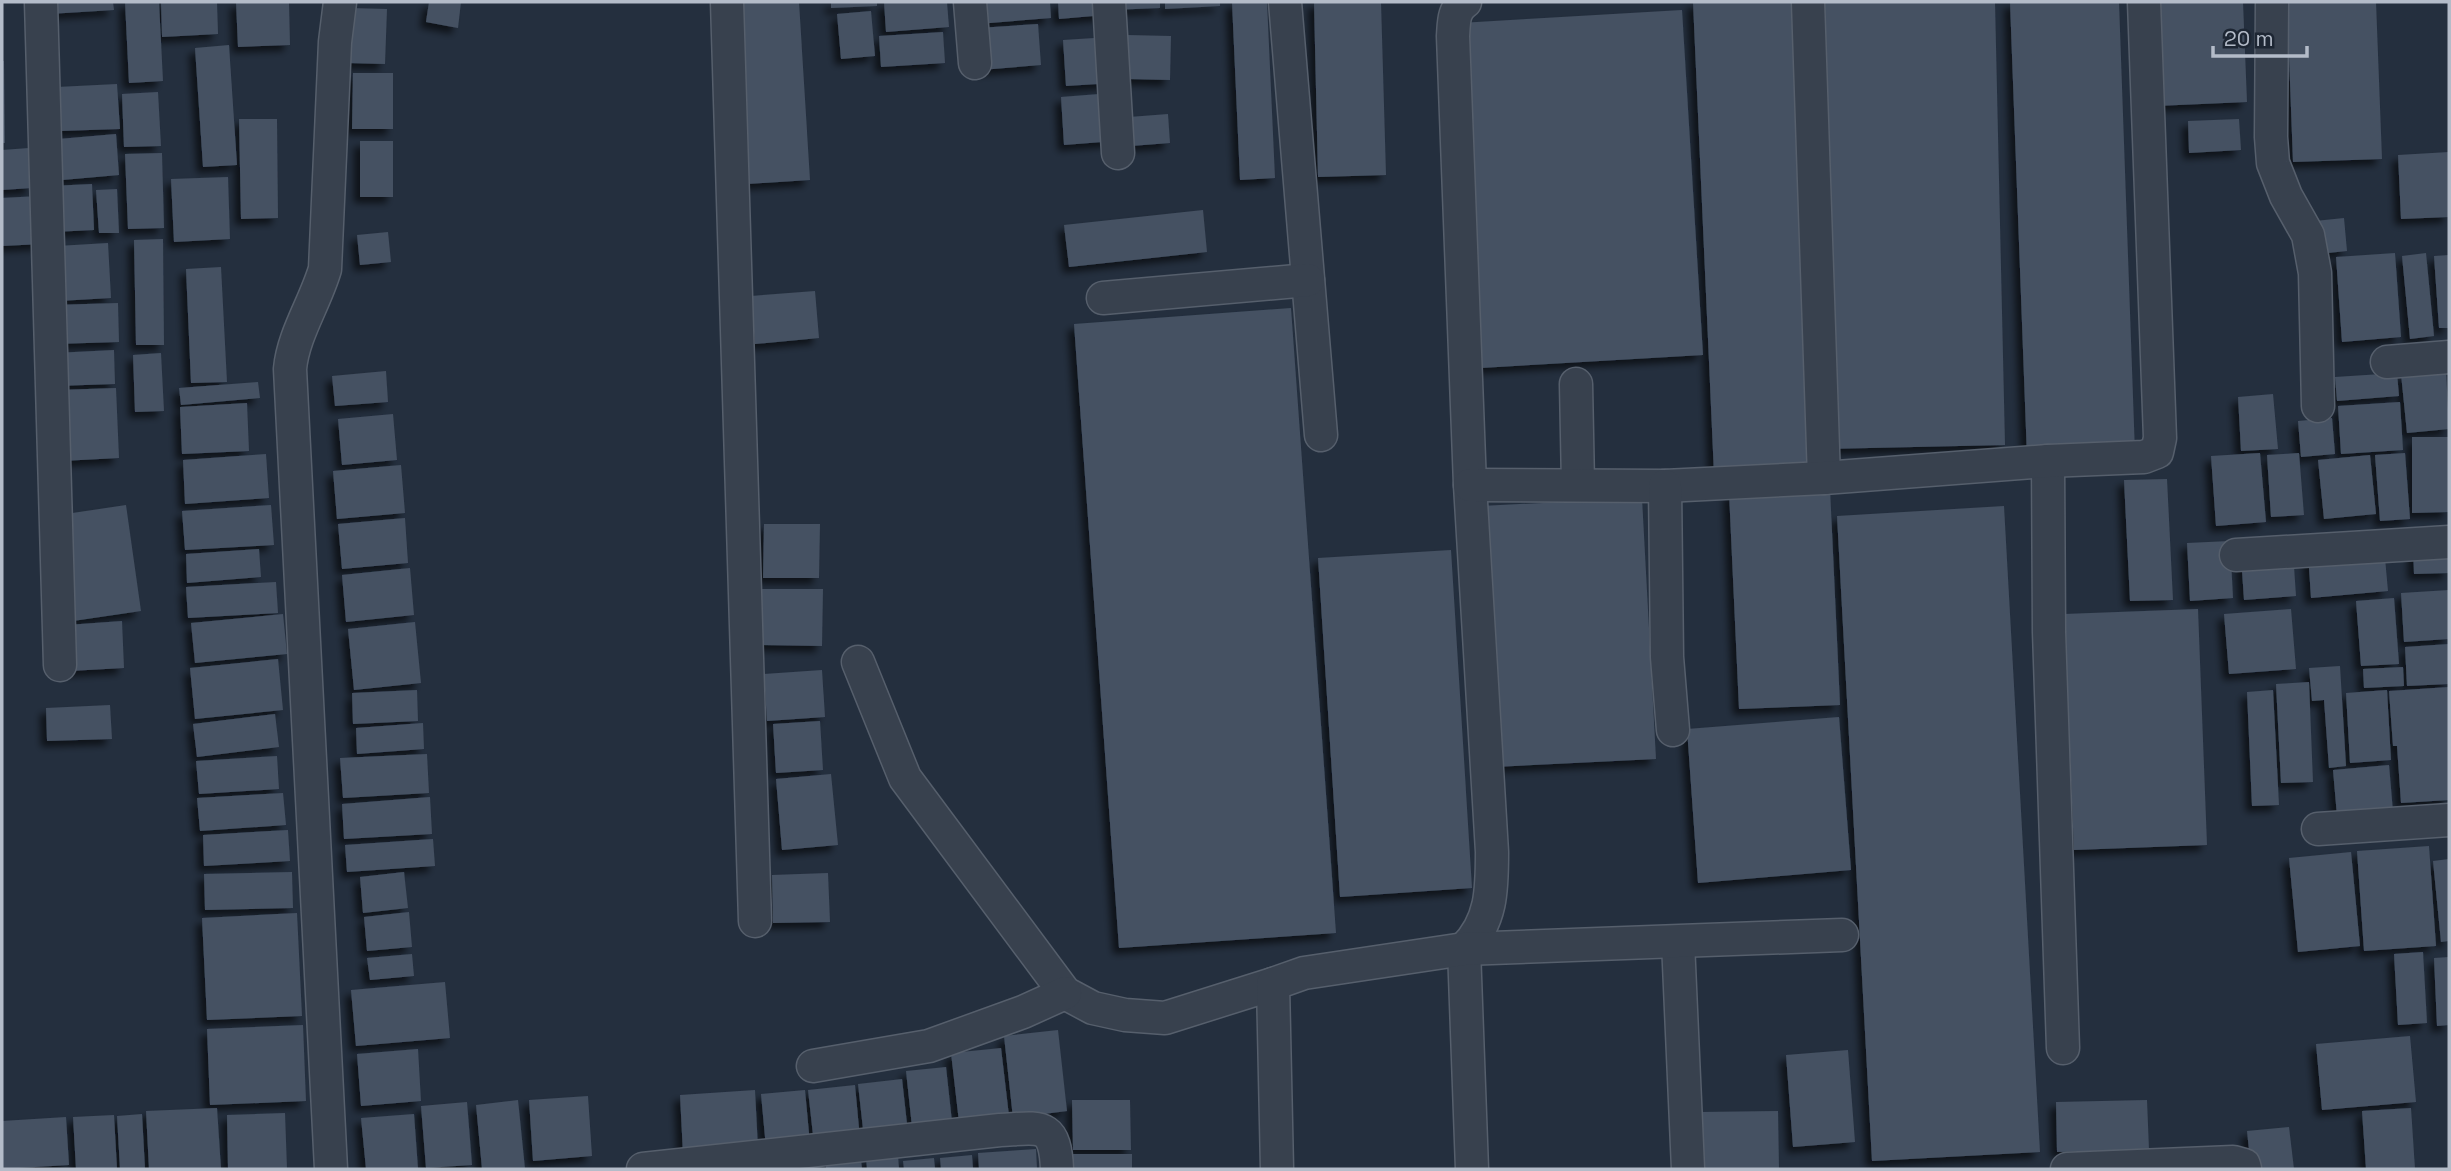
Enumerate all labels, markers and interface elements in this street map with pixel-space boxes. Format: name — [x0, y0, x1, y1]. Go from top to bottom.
scale bar — [2213, 14, 2308, 58]
text: 20 m — [2224, 25, 2274, 52]

